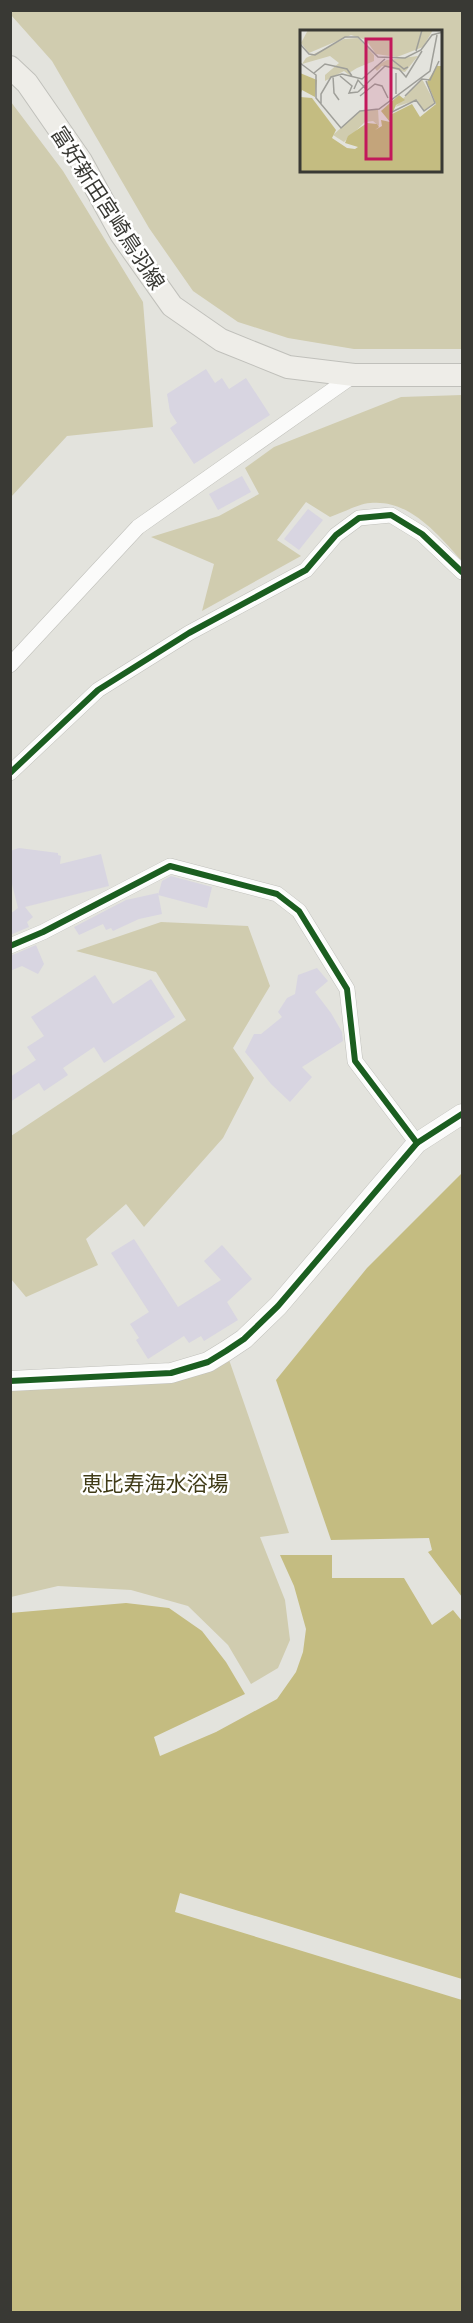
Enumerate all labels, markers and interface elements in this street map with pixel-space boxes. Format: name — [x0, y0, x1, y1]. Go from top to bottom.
inset map — [300, 30, 443, 172]
street label: 富好新田宮崎鳥羽線 — [46, 122, 170, 294]
park label: 恵比寿海水浴場 — [82, 1471, 229, 1496]

